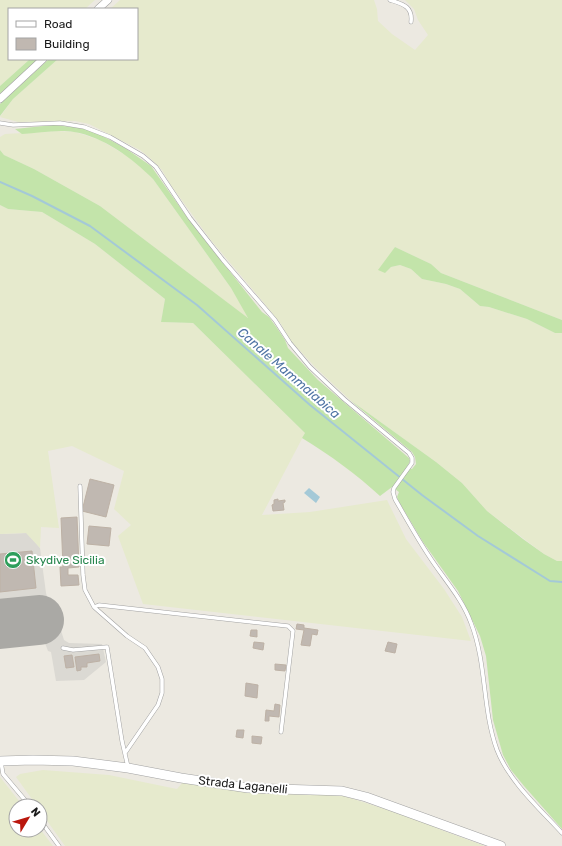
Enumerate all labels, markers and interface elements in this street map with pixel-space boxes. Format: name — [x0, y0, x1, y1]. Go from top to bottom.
legend — [8, 8, 138, 60]
text: Road — [44, 17, 72, 31]
text: Building — [44, 37, 90, 51]
water label: Canale Mammaiabica — [235, 324, 344, 422]
sports icon: Skydive Sicilia — [3, 550, 23, 570]
place label: Skydive Sicilia — [26, 553, 105, 567]
street label: Strada Laganelli — [198, 773, 289, 797]
north arrow — [8, 798, 48, 838]
text: N — [28, 805, 43, 819]

